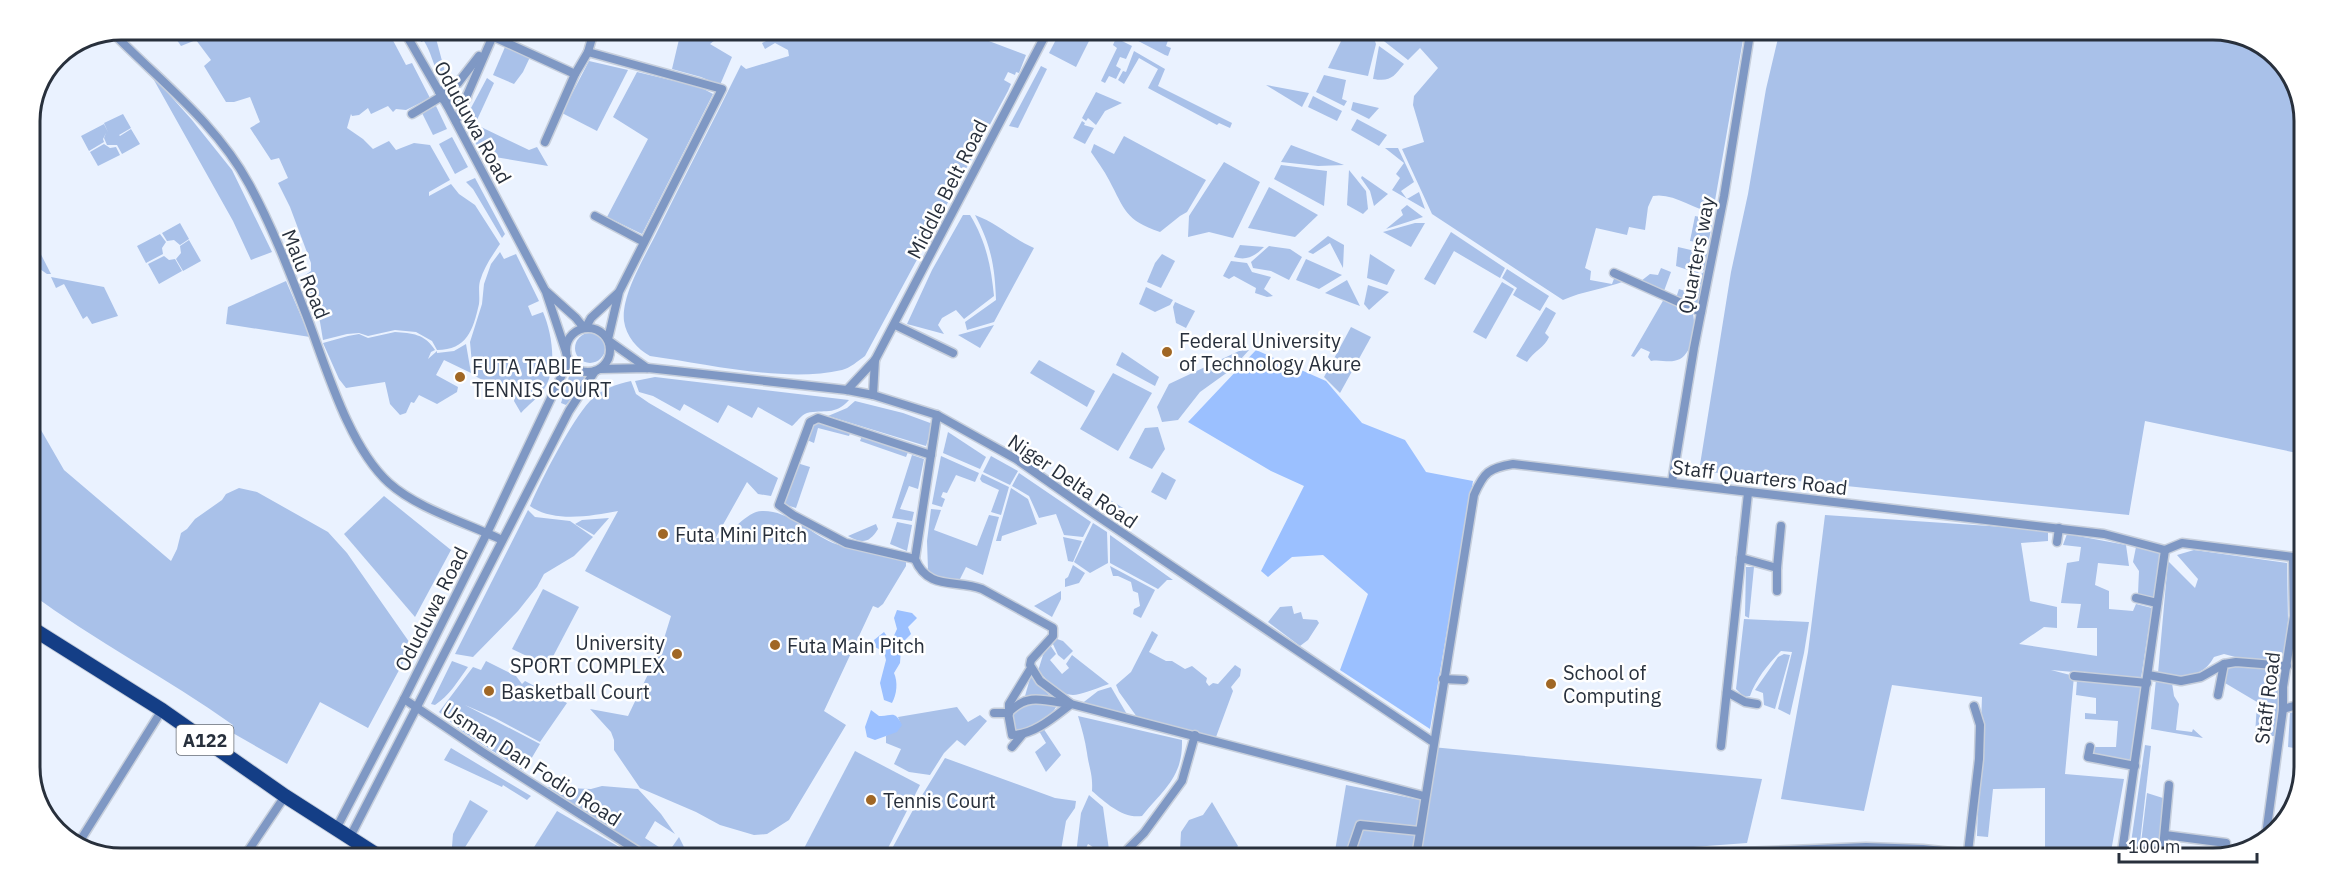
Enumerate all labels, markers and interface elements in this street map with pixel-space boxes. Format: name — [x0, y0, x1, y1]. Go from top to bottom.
street label: Oduduwa Road — [428, 56, 518, 188]
street label: Middle Belt Road — [900, 115, 994, 263]
street label: Quarters way — [1671, 194, 1721, 316]
street label: Malu Road — [276, 225, 336, 323]
place label: Federal University of Technology Akure — [1179, 327, 1361, 377]
marker: Federal University of Technology Akure — [1160, 345, 1174, 359]
place label: FUTA TABLE TENNIS COURT — [472, 353, 611, 403]
marker: FUTA TABLE TENNIS COURT — [453, 370, 467, 384]
street label: Niger Delta Road — [1003, 428, 1143, 534]
street label: Staff Quarters Road — [1671, 453, 1849, 501]
place label: Futa Mini Pitch — [675, 521, 807, 548]
marker: Futa Mini Pitch — [656, 527, 670, 541]
street label: Oduduwa Road — [388, 542, 474, 676]
place label: University SPORT COMPLEX — [510, 629, 665, 679]
place label: Futa Main Pitch — [787, 632, 925, 659]
marker: Futa Main Pitch — [768, 638, 782, 652]
marker: University SPORT COMPLEX — [670, 647, 684, 661]
street label: Staff Road — [2248, 650, 2286, 746]
place label: School of Computing — [1563, 659, 1661, 709]
marker: School of Computing — [1544, 677, 1558, 691]
place label: Basketball Court — [501, 678, 650, 705]
marker: Basketball Court — [482, 684, 496, 698]
street label: Usman Dan Fodio Road — [437, 696, 627, 832]
road number: A122 — [176, 725, 234, 755]
place label: Tennis Court — [883, 787, 996, 814]
marker: Tennis Court — [864, 793, 878, 807]
scale bar — [2119, 826, 2257, 864]
text: 100 m — [2128, 835, 2180, 858]

